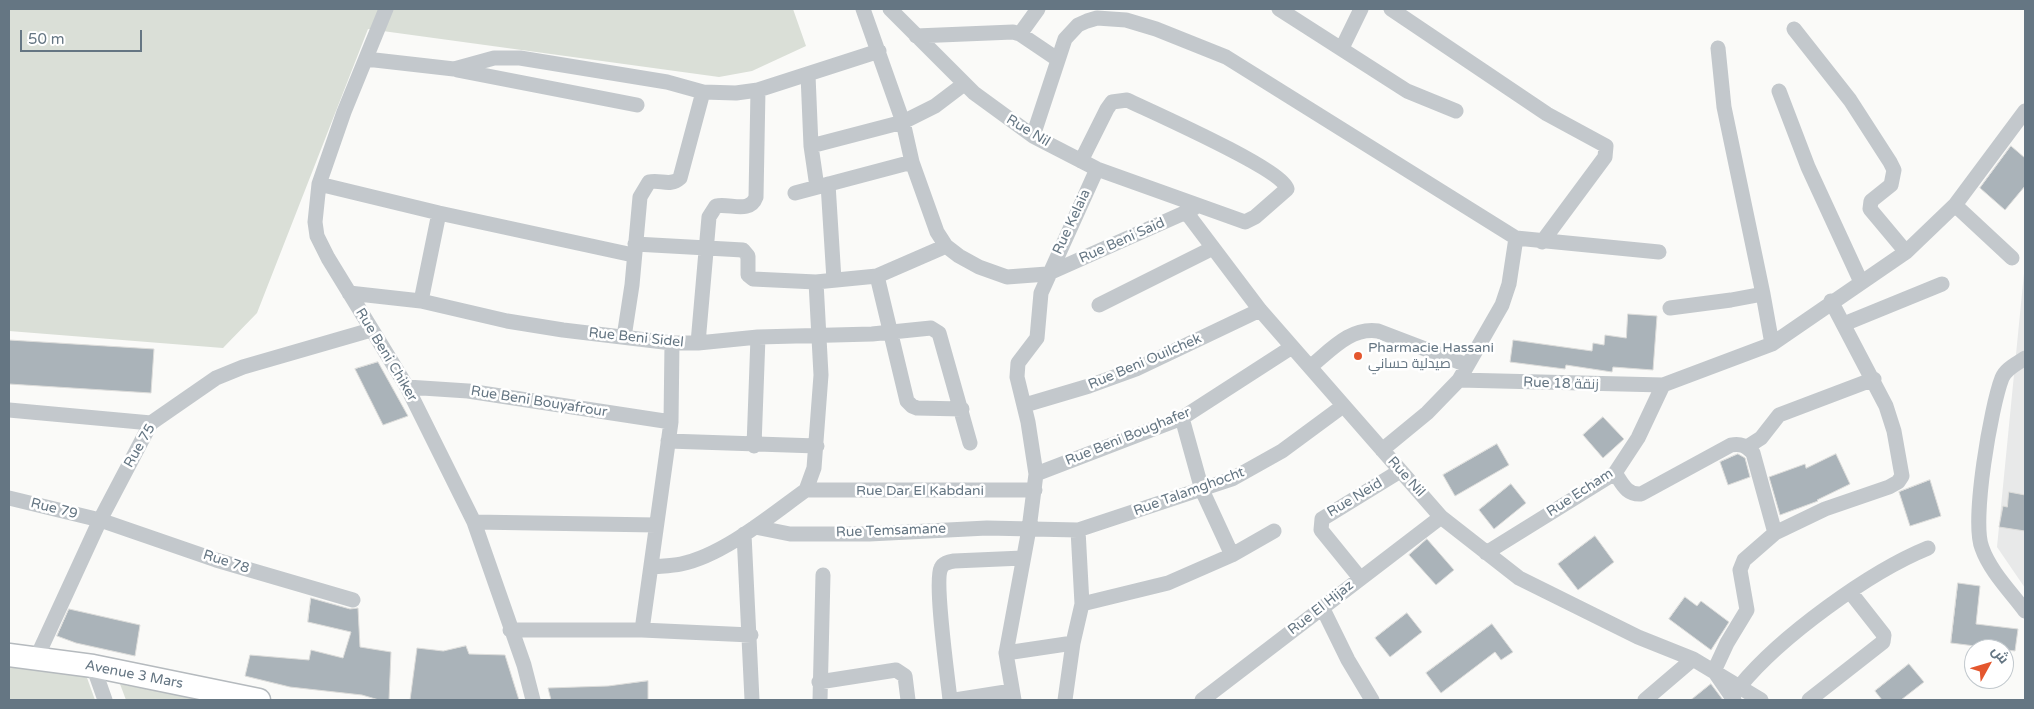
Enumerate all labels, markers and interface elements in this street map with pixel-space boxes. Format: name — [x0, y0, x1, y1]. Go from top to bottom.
scale bar — [22, 20, 145, 52]
text: 50 m — [28, 30, 65, 48]
street label: Rue Nil — [1003, 111, 1053, 151]
street label: Rue Kelaia — [1050, 187, 1094, 257]
street label: Rue Beni Said — [1077, 215, 1167, 267]
street label: Rue Beni Chiker — [352, 305, 420, 405]
street label: Rue Beni Sidel — [588, 325, 684, 351]
street label: Rue Beni Ouilchek — [1086, 331, 1204, 393]
place label: Pharmacie Hassani صيدلية حساني — [1368, 340, 1494, 372]
marker: Pharmacie Hassani صيدلية حساني — [1352, 350, 1364, 362]
street label: Rue 18 زنقة — [1523, 374, 1599, 394]
street label: Rue Beni Bouyafrour — [470, 383, 608, 421]
street label: Rue Beni Boughafer — [1063, 404, 1193, 470]
street label: Rue 75 — [121, 421, 159, 471]
street label: Rue Nil — [1384, 453, 1428, 501]
street label: Rue Talamghocht — [1131, 464, 1247, 520]
street label: Rue Echam — [1544, 465, 1616, 521]
street label: Rue Neid — [1324, 475, 1386, 521]
street label: Rue Dar El Kabdani — [856, 483, 984, 499]
street label: Rue 79 — [29, 495, 79, 523]
street label: Rue Temsamane — [836, 521, 946, 541]
street label: Rue 78 — [201, 547, 251, 577]
street label: Rue El Hijaz — [1285, 577, 1357, 639]
north arrow — [1964, 639, 2014, 689]
text: ش — [1988, 643, 2013, 667]
street label: Avenue 3 Mars — [83, 657, 185, 693]

